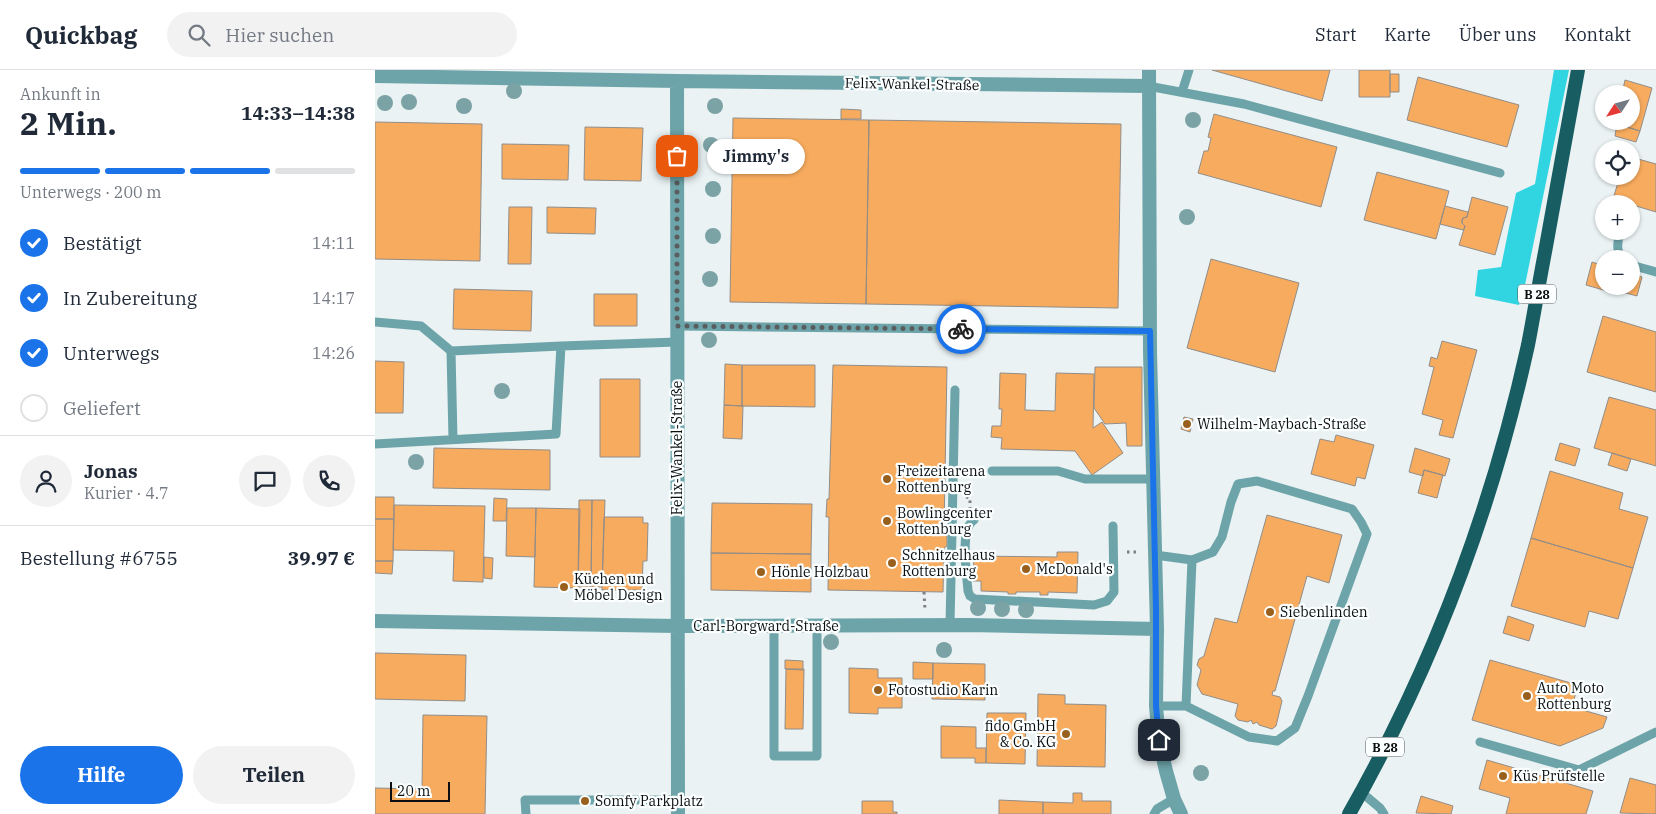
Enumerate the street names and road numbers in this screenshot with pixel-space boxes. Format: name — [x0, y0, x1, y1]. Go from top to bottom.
street label: Felix-Wankel-Straße — [845, 74, 979, 94]
road number: B 28 — [1518, 284, 1556, 303]
street label: Felix-Wankel-Straße — [668, 381, 686, 515]
street label: Carl-Borgward-Straße — [693, 617, 839, 635]
road number: B 28 — [1366, 738, 1404, 756]

